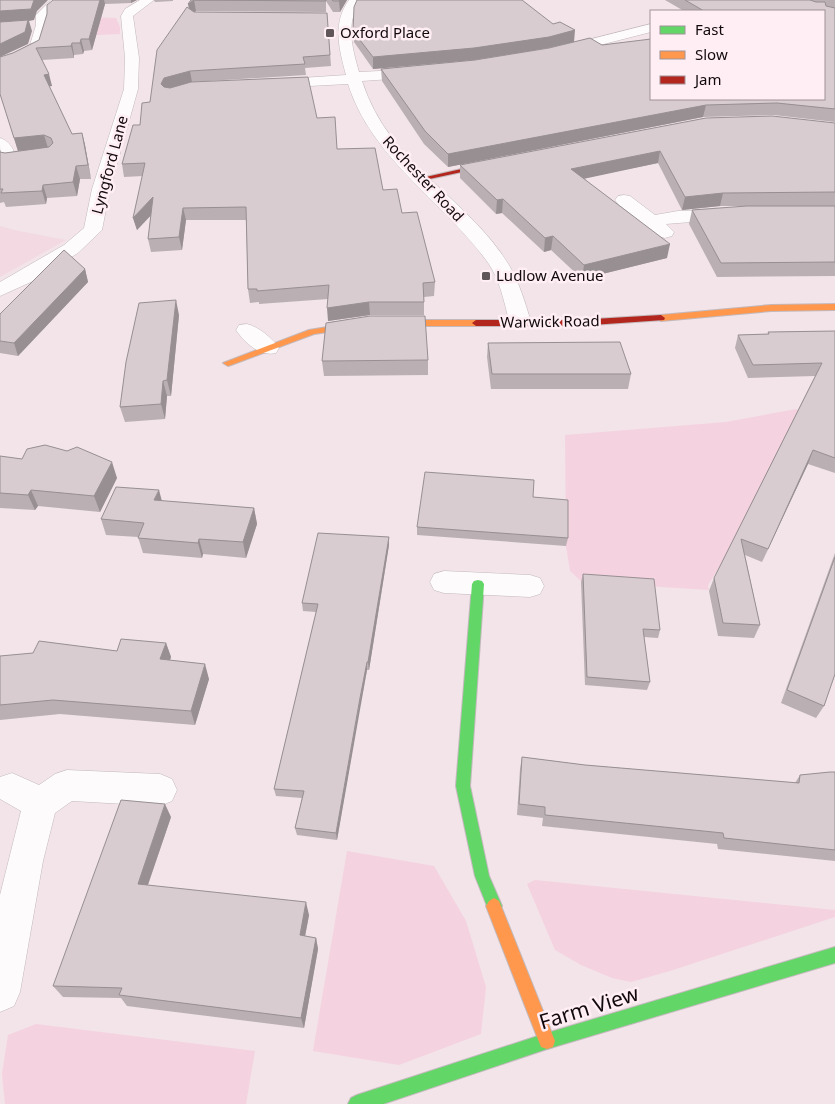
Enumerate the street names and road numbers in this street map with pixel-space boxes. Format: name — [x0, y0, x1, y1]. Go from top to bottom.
street label: Lyngford Lane — [86, 113, 132, 216]
street label: Rochester Road — [379, 131, 469, 226]
street label: Warwick Road — [500, 310, 600, 332]
street label: Farm View — [536, 979, 642, 1035]

